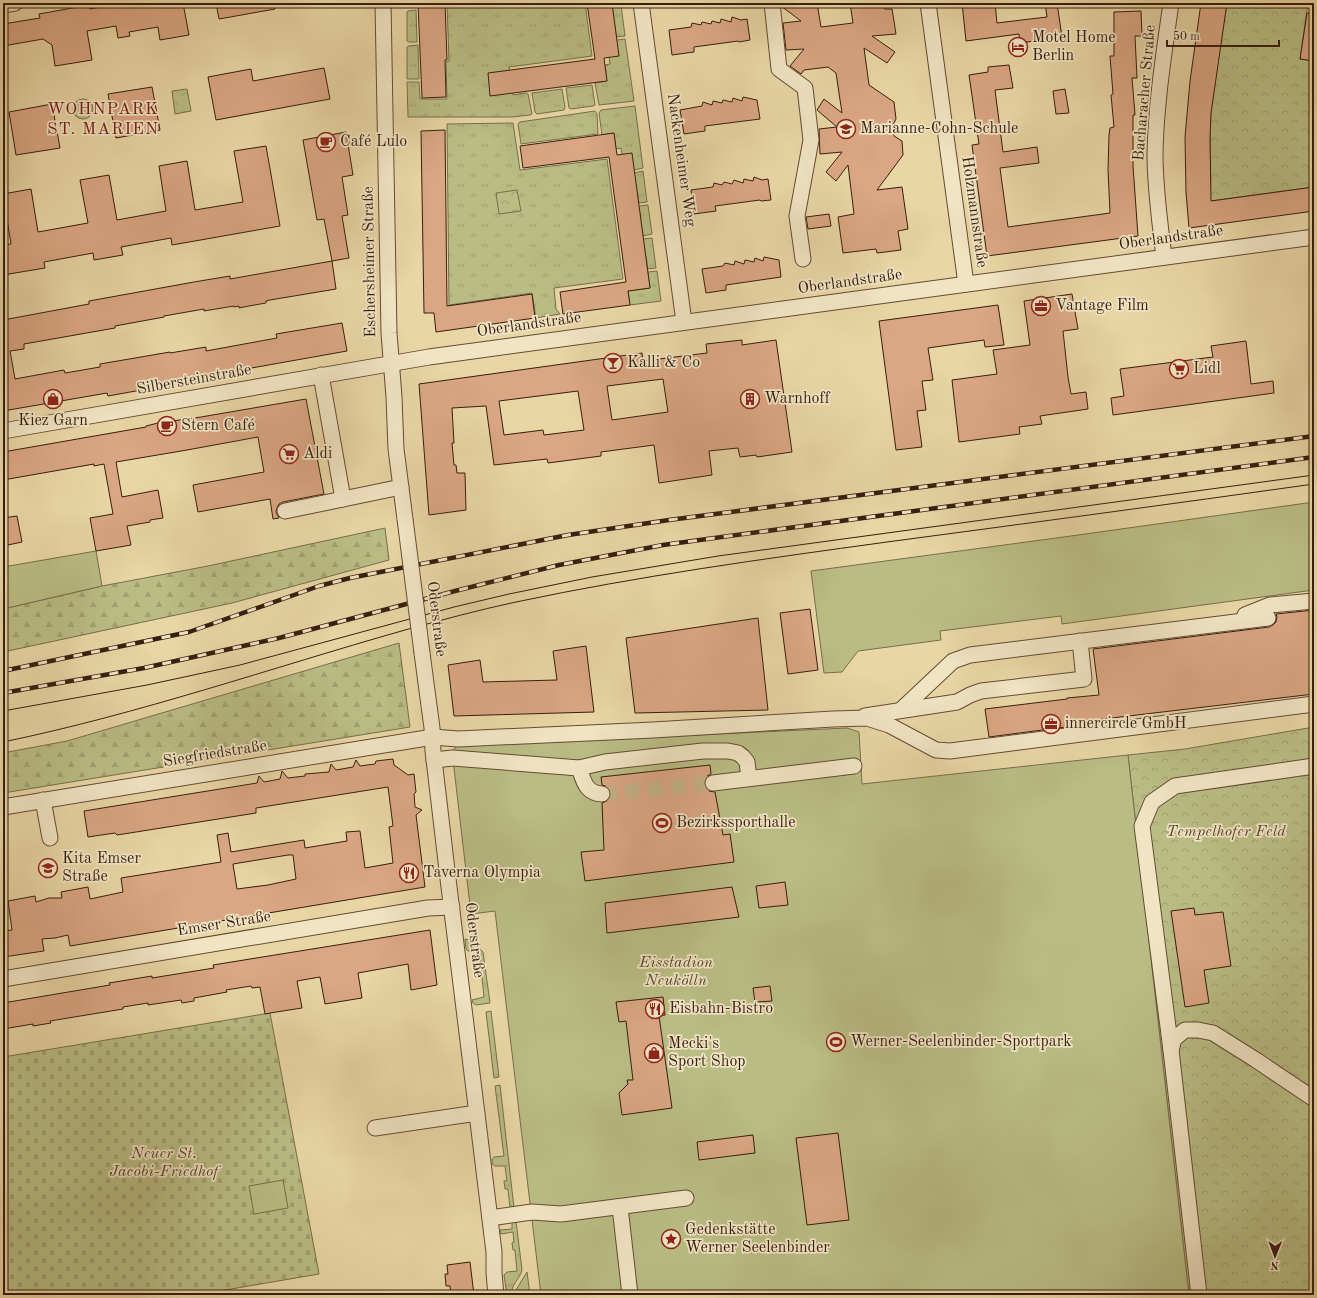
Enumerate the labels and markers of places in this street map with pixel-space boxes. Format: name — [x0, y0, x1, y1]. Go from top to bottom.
place label: Motel Home Berlin — [1032, 30, 1116, 64]
hotel icon: Motel Home Berlin — [1007, 36, 1029, 58]
school or university icon: Marianne-Cohn-Schule — [835, 118, 857, 140]
place label: Marianne-Cohn-Schule — [860, 121, 1018, 137]
cafe icon: Café Lulo — [315, 131, 337, 153]
place label: Café Lulo — [340, 134, 407, 150]
office icon: Vantage Film — [1030, 295, 1052, 317]
place label: Vantage Film — [1055, 298, 1149, 314]
bar icon: Kalli & Co — [602, 352, 624, 374]
place label: Kalli & Co — [627, 355, 700, 371]
supermarket icon: Lidl — [1168, 358, 1190, 380]
place label: Lidl — [1193, 361, 1221, 377]
shop icon: Kiez Garn — [42, 388, 64, 410]
building icon: Warnhoff — [739, 388, 761, 410]
place label: Warnhoff — [764, 391, 831, 407]
place label: Kiez Garn — [18, 413, 88, 429]
cafe icon: Stern Café — [156, 415, 178, 437]
place label: Stern Café — [181, 418, 255, 434]
supermarket icon: Aldi — [278, 443, 300, 465]
place label: Aldi — [303, 446, 332, 462]
office icon: innercircle GmbH — [1040, 713, 1062, 735]
place label: innercircle GmbH — [1065, 716, 1187, 732]
sports icon: Bezirkssporthalle — [651, 812, 673, 834]
place label: Bezirkssporthalle — [676, 815, 796, 831]
place label: Kita Emser Straße — [62, 851, 141, 885]
school or university icon: Kita Emser Straße — [37, 857, 59, 879]
restaurant icon: Taverna Olympia — [398, 862, 420, 884]
place label: Taverna Olympia — [423, 865, 541, 881]
restaurant icon: Eisbahn-Bistro — [644, 998, 666, 1020]
place label: Eisbahn-Bistro — [669, 1001, 773, 1017]
sports icon: Werner-Seelenbinder-Sportpark — [825, 1031, 847, 1053]
place label: Werner-Seelenbinder-Sportpark — [850, 1034, 1072, 1050]
place label: Mecki's Sport Shop — [668, 1036, 746, 1070]
shop icon: Mecki's Sport Shop — [643, 1042, 665, 1064]
place label: Gedenkstätte Werner Seelenbinder — [685, 1222, 830, 1256]
place icon: Gedenkstätte Werner Seelenbinder — [660, 1228, 682, 1250]

